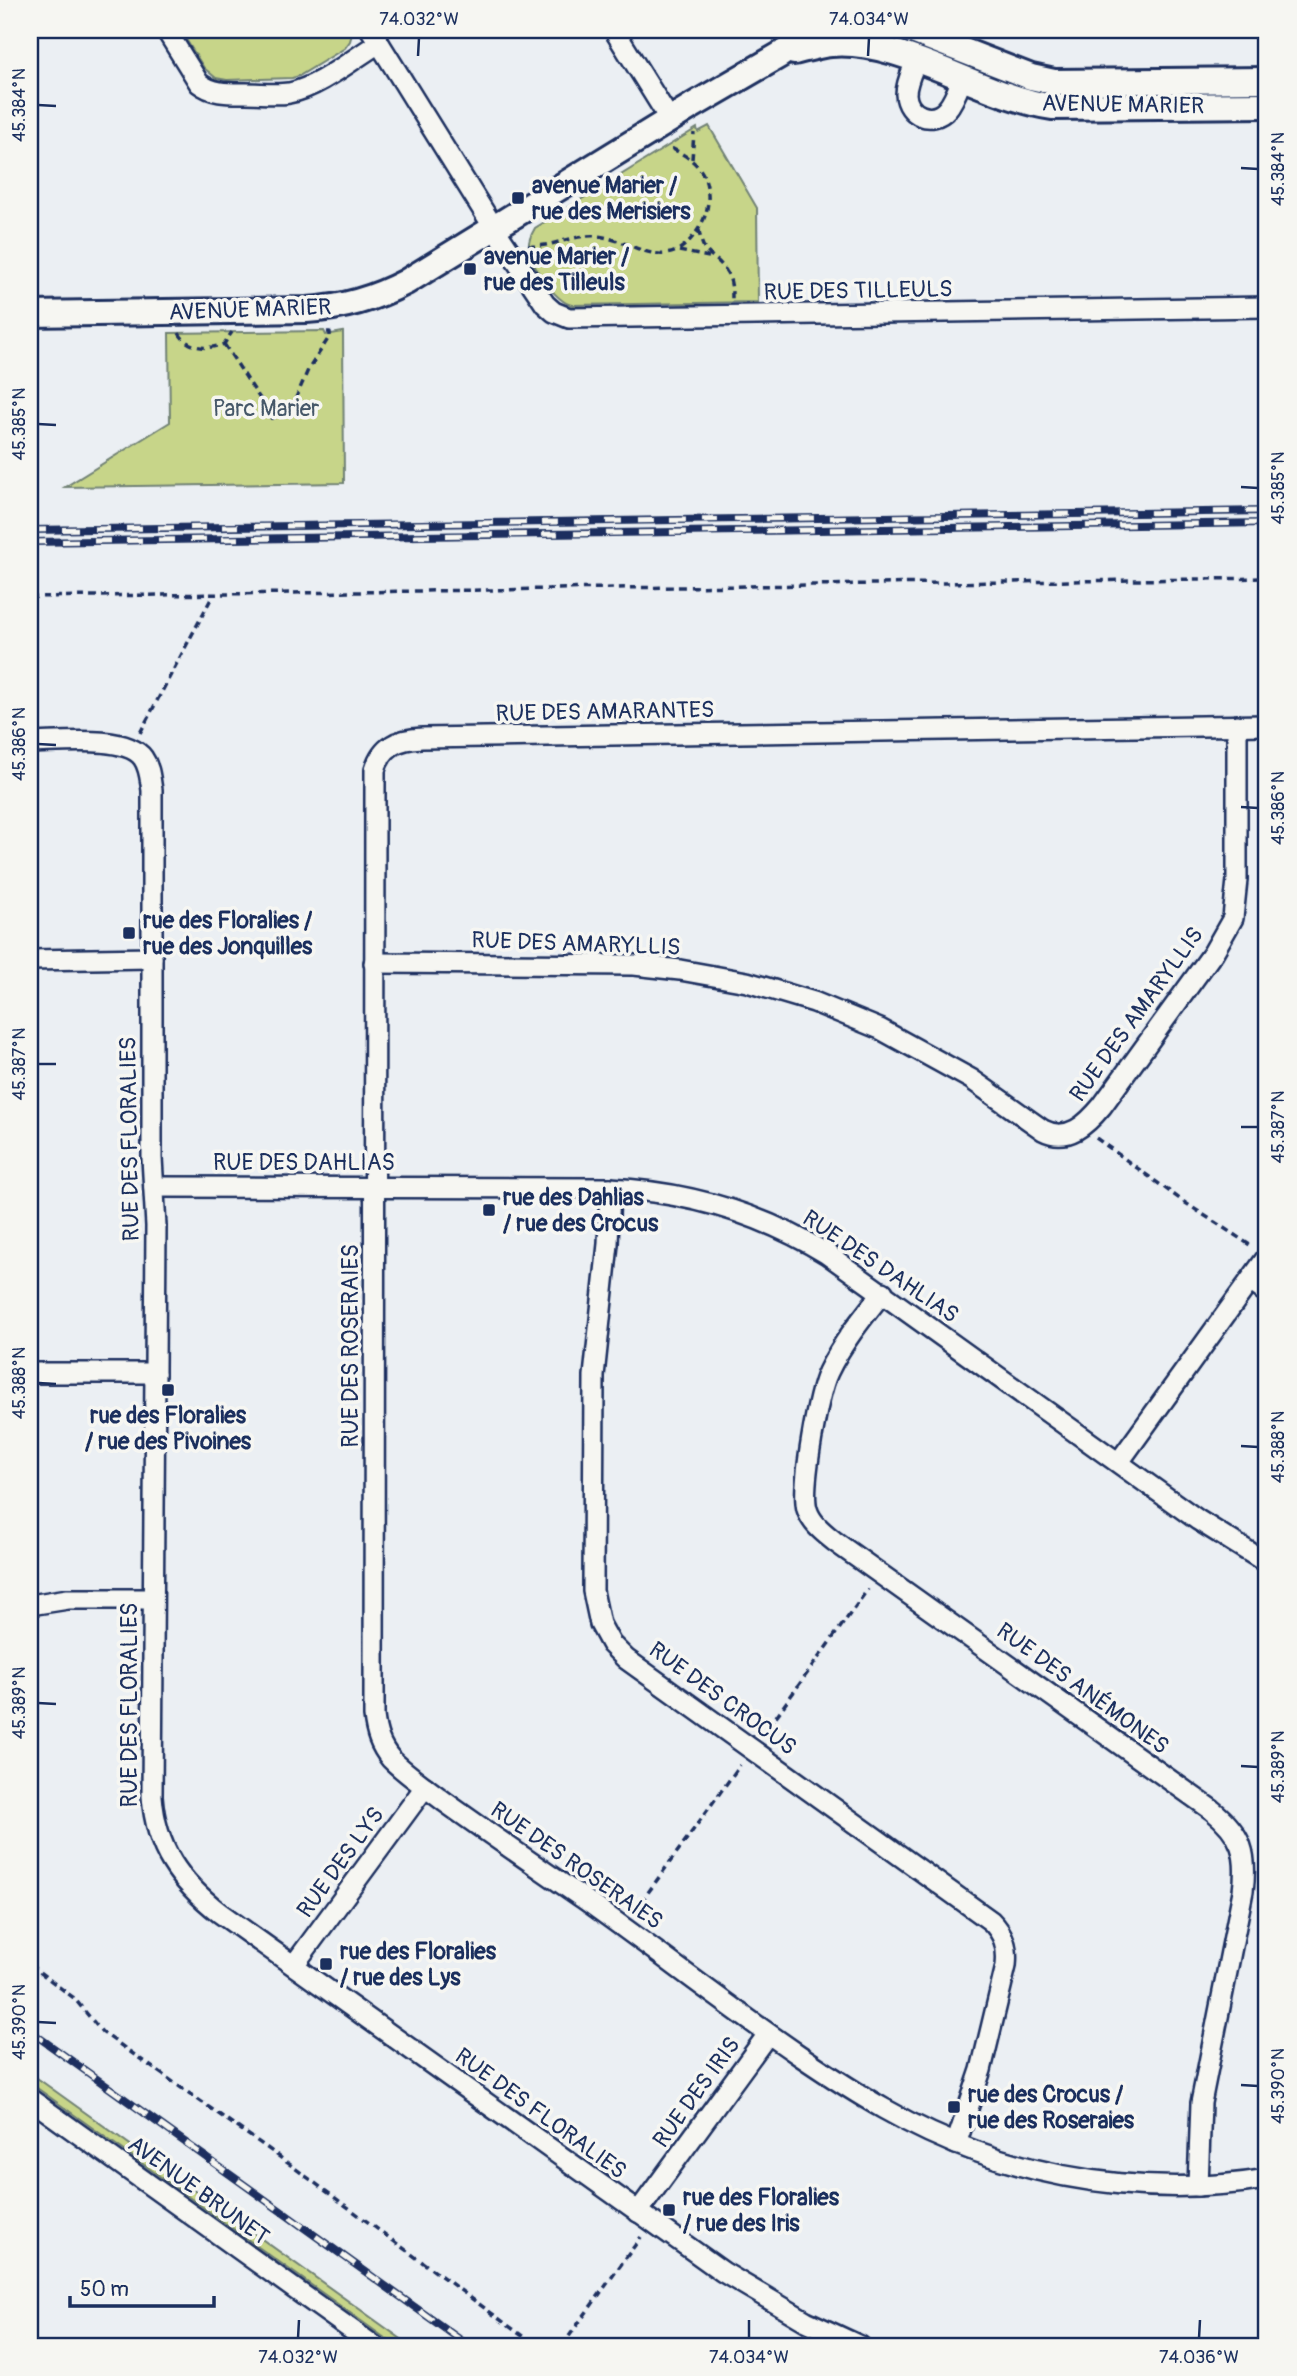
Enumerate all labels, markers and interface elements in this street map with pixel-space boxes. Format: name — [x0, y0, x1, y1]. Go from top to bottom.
text: 74.032°W — [379, 8, 459, 31]
text: 74.034°W — [829, 8, 909, 31]
text: 45.384°N — [8, 68, 31, 142]
street label: AVENUE MARIER — [1042, 89, 1204, 120]
text: 45.384°N — [1267, 132, 1290, 206]
place label: avenue Marier / rue des Merisiers — [532, 171, 691, 226]
marker: avenue Marier / rue des Merisiers — [510, 190, 526, 206]
place label: avenue Marier / rue des Tilleuls — [484, 242, 630, 297]
marker: avenue Marier / rue des Tilleuls — [462, 261, 478, 277]
street label: RUE DES TILLEULS — [763, 274, 953, 307]
street label: AVENUE MARIER — [168, 292, 332, 327]
text: 45.385°N — [8, 387, 31, 461]
park label: Parc Marier — [213, 394, 319, 423]
text: 45.385°N — [1267, 451, 1290, 525]
street label: RUE DES AMARANTES — [495, 695, 715, 728]
text: 45.386°N — [8, 707, 31, 781]
text: 45.386°N — [1267, 771, 1290, 845]
place label: rue des Floralies / rue des Jonquilles — [143, 906, 313, 961]
street label: RUE DES AMARYLLIS — [1063, 921, 1210, 1107]
marker: rue des Floralies / rue des Jonquilles — [121, 925, 137, 941]
street label: RUE DES AMARYLLIS — [471, 925, 681, 962]
text: 45.387°N — [8, 1028, 31, 1100]
street label: RUE DES FLORALIES — [113, 1036, 146, 1242]
text: 45.387°N — [1267, 1091, 1290, 1163]
street label: RUE DES DAHLIAS — [213, 1148, 395, 1177]
place label: rue des Dahlias / rue des Crocus — [503, 1183, 659, 1238]
marker: rue des Dahlias / rue des Crocus — [481, 1202, 497, 1218]
street label: RUE DES DAHLIAS — [797, 1204, 964, 1329]
street label: RUE DES ROSERAIES — [336, 1244, 365, 1448]
text: 45.388°N — [8, 1347, 31, 1419]
marker: rue des Floralies / rue des Pivoines — [160, 1382, 176, 1398]
place label: rue des Floralies / rue des Pivoines — [85, 1401, 252, 1456]
text: 45.388°N — [1267, 1411, 1290, 1483]
street label: RUE DES FLORALIES — [115, 1603, 144, 1807]
street label: RUE DES ANÉMONES — [991, 1616, 1174, 1761]
street label: RUE DES CROCUS — [643, 1635, 802, 1762]
text: 45.389°N — [8, 1667, 31, 1739]
text: 45.389°N — [1267, 1731, 1290, 1803]
street label: RUE DES ROSERAIES — [485, 1795, 668, 1936]
street label: RUE DES LYS — [290, 1801, 390, 1923]
place label: rue des Floralies / rue des Lys — [340, 1937, 497, 1992]
marker: rue des Floralies / rue des Lys — [318, 1956, 334, 1972]
text: 45.390°N — [8, 1984, 31, 2060]
street label: RUE DES IRIS — [646, 2031, 746, 2153]
street label: RUE DES FLORALIES — [449, 2041, 632, 2185]
text: 45.390°N — [1267, 2048, 1290, 2124]
place label: rue des Crocus / rue des Roseraies — [968, 2080, 1135, 2135]
marker: rue des Crocus / rue des Roseraies — [946, 2099, 962, 2115]
street label: AVENUE BRUNET — [122, 2129, 275, 2252]
place label: rue des Floralies / rue des Iris — [683, 2183, 840, 2238]
marker: rue des Floralies / rue des Iris — [661, 2202, 677, 2218]
scale bar — [70, 2264, 214, 2308]
text: 50 m — [80, 2276, 129, 2303]
text: 74.032°W — [258, 2346, 338, 2369]
text: 74.034°W — [709, 2346, 789, 2369]
text: 74.036°W — [1159, 2346, 1239, 2369]

